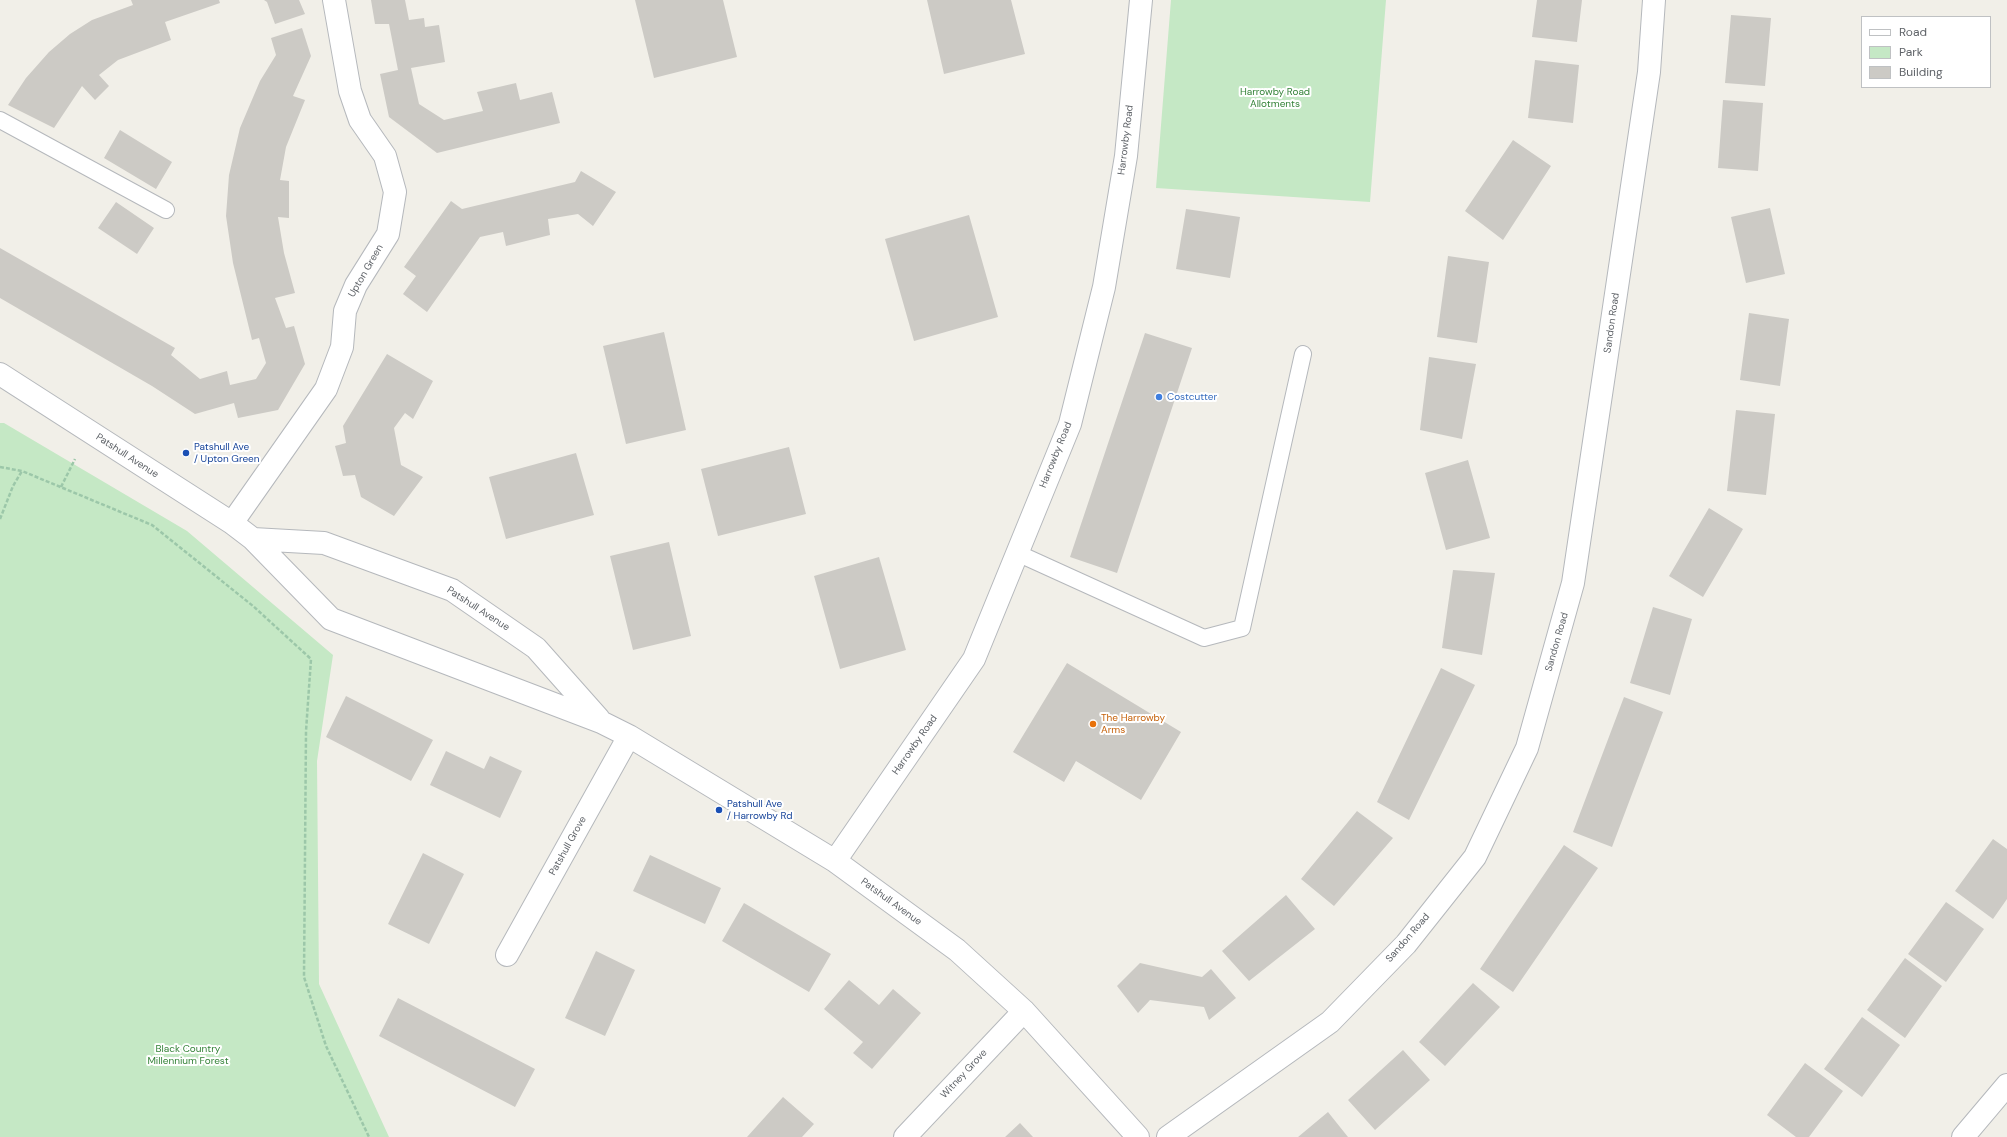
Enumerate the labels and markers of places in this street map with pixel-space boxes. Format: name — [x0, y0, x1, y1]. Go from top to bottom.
place label: Costcutter — [1167, 391, 1217, 403]
marker: Costcutter — [1154, 392, 1164, 402]
place label: Patshull Ave / Upton Green — [194, 441, 259, 464]
marker: Patshull Ave / Upton Green — [181, 448, 191, 458]
place label: The Harrowby Arms — [1101, 712, 1165, 736]
marker: The Harrowby Arms — [1088, 719, 1098, 729]
place label: Patshull Ave / Harrowby Rd — [727, 798, 792, 822]
marker: Patshull Ave / Harrowby Rd — [714, 805, 724, 815]

